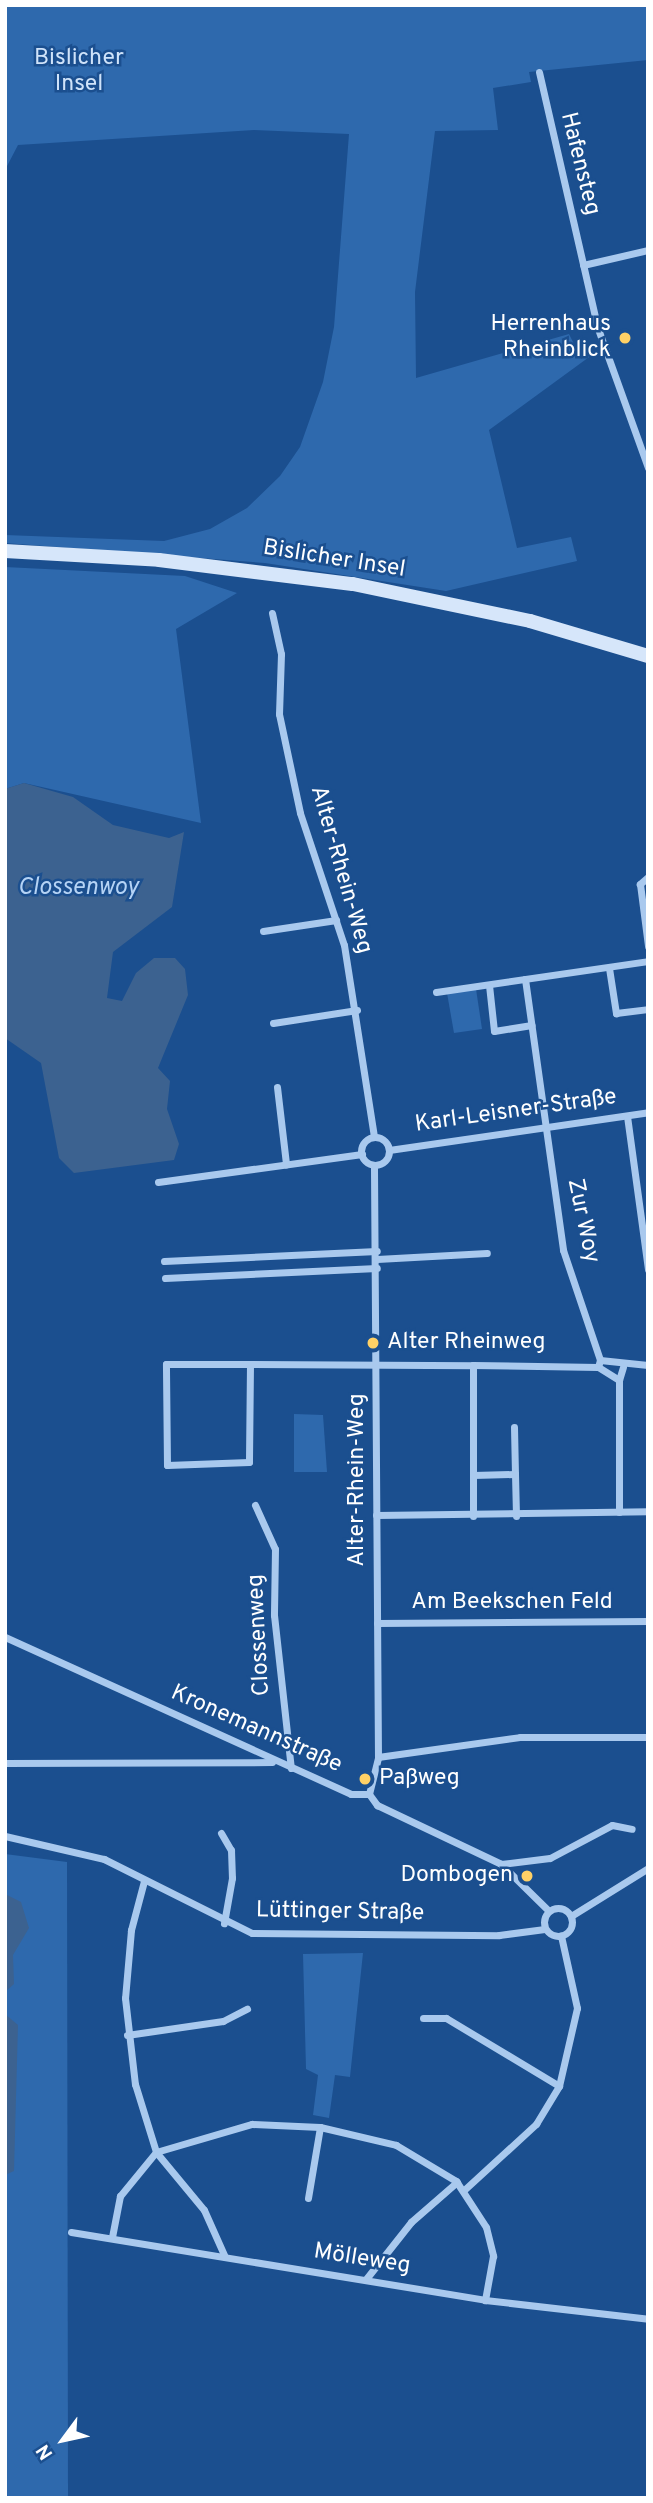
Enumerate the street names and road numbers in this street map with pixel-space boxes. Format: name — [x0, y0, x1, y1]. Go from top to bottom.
street label: Hafensteg — [553, 110, 605, 218]
street label: Bislicher Insel — [261, 535, 407, 585]
street label: Alter-Rhein-Weg — [303, 783, 377, 957]
street label: Karl-Leisner-Straße — [414, 1084, 618, 1140]
street label: Zur Woy — [560, 1176, 604, 1266]
street label: Alter-Rhein-Weg — [344, 1393, 372, 1567]
street label: Clossenweg — [243, 1573, 277, 1697]
street label: Am Beekschen Feld — [411, 1589, 613, 1617]
street label: Kronemannstraße — [166, 1680, 346, 1780]
street label: Lüttinger Straße — [256, 1898, 424, 1928]
street label: Mölleweg — [312, 2239, 412, 2281]

